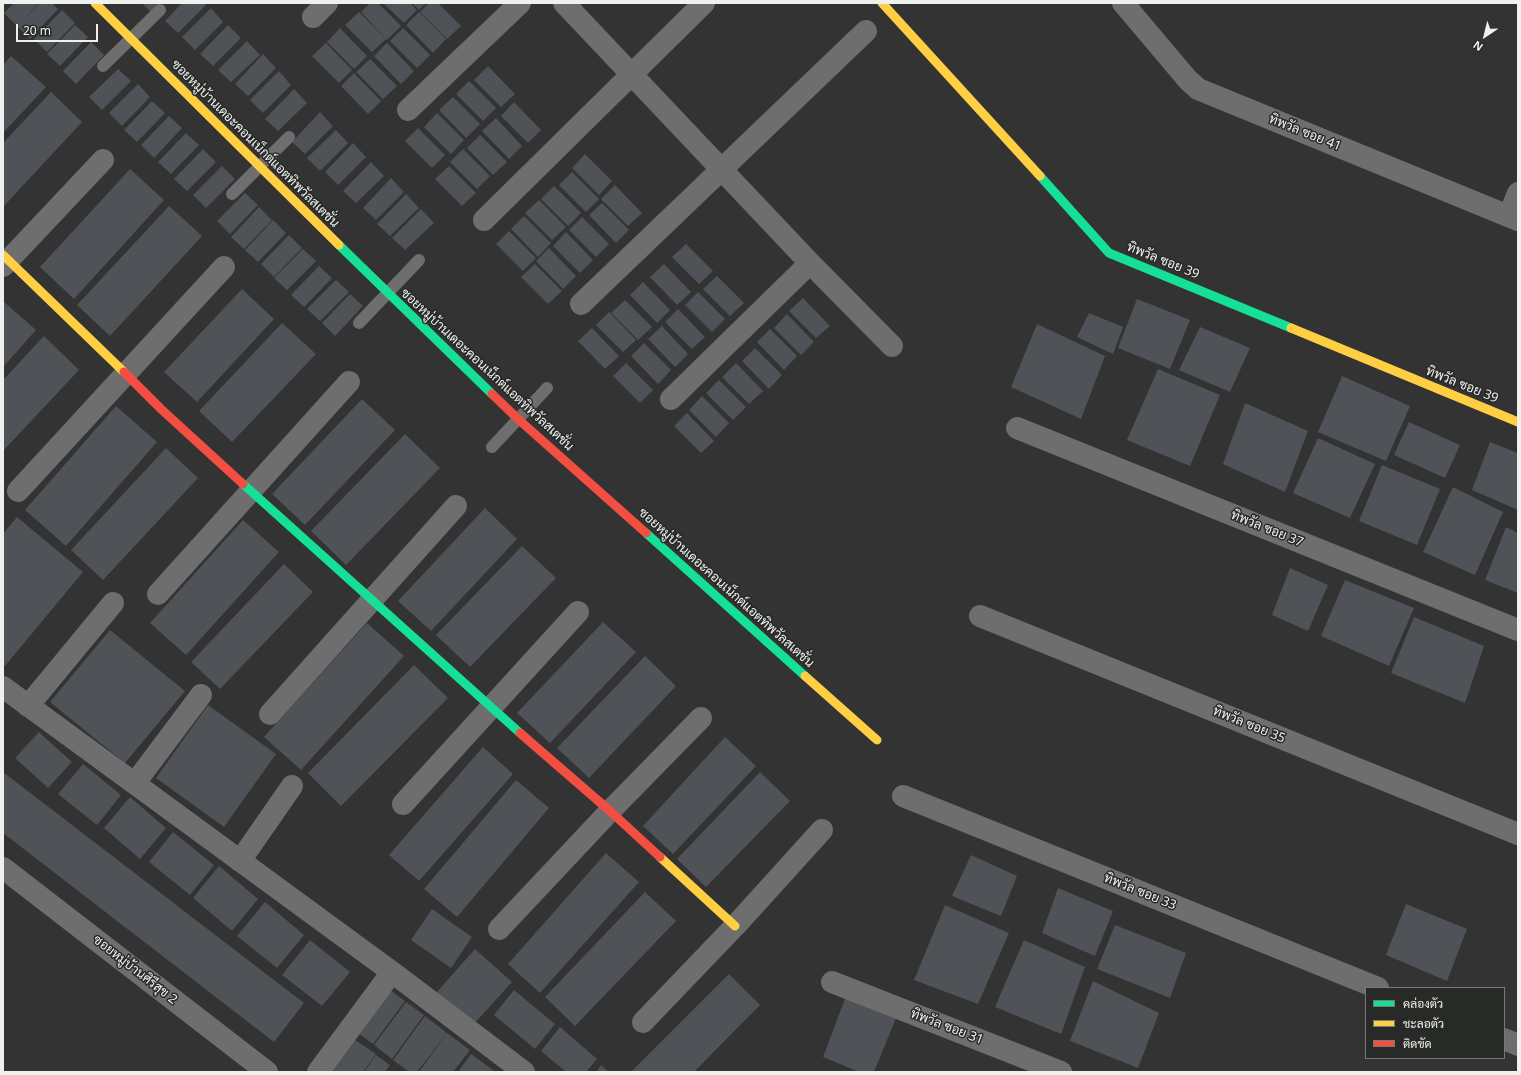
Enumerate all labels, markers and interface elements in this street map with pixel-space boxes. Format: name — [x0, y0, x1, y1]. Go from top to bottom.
scale bar — [18, 16, 100, 42]
north arrow — [1465, 16, 1505, 56]
text: 20 m — [23, 22, 51, 39]
text: N — [1470, 38, 1486, 55]
street label: ซอยหมู่บ้านเดอะคอนเน็กต์แอตทิพวัลสเตชั่น — [168, 57, 342, 231]
street label: ทิพวัล ซอย 41 — [1266, 111, 1344, 155]
street label: ทิพวัล ซอย 39 — [1124, 239, 1202, 283]
street label: ซอยหมู่บ้านเดอะคอนเน็กต์แอตทิพวัลสเตชั่น — [397, 286, 577, 454]
street label: ทิพวัล ซอย 39 — [1423, 363, 1501, 407]
street label: ซอยหมู่บ้านเดอะคอนเน็กต์แอตทิพวัลสเตชั่น — [635, 505, 817, 671]
street label: ทิพวัล ซอย 37 — [1228, 507, 1306, 551]
street label: ทิพวัล ซอย 35 — [1210, 703, 1288, 747]
street label: ทิพวัล ซอย 33 — [1101, 870, 1179, 914]
street label: ซอยหมู่บ้านศิรีสุข 2 — [90, 932, 180, 1008]
legend — [1365, 987, 1505, 1059]
text: คล่องตัว — [1403, 995, 1443, 1012]
street label: ทิพวัล ซอย 31 — [908, 1006, 986, 1048]
text: ชะลอตัว — [1403, 1015, 1444, 1032]
text: ติดขัด — [1403, 1035, 1432, 1052]

